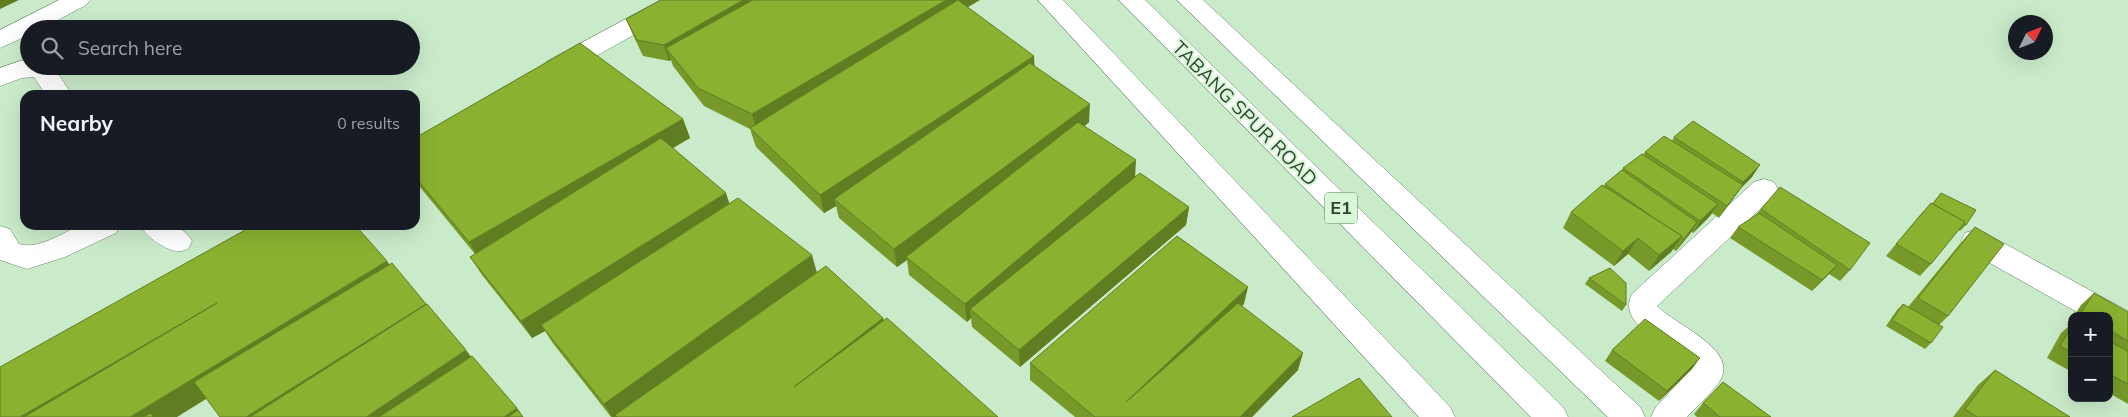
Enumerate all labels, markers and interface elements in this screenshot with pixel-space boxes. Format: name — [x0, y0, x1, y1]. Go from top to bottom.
north arrow — [2008, 15, 2053, 60]
search box — [20, 20, 420, 75]
icon: search — [38, 34, 66, 62]
street label: TABANG SPUR ROAD — [1167, 35, 1323, 191]
text: Search here — [78, 36, 182, 60]
text: Nearby — [40, 110, 113, 136]
text: 0 results — [337, 113, 400, 133]
road number: E1 — [1325, 192, 1357, 224]
map controls — [2068, 312, 2113, 402]
button: + — [2068, 312, 2113, 357]
button: − — [2068, 357, 2113, 402]

